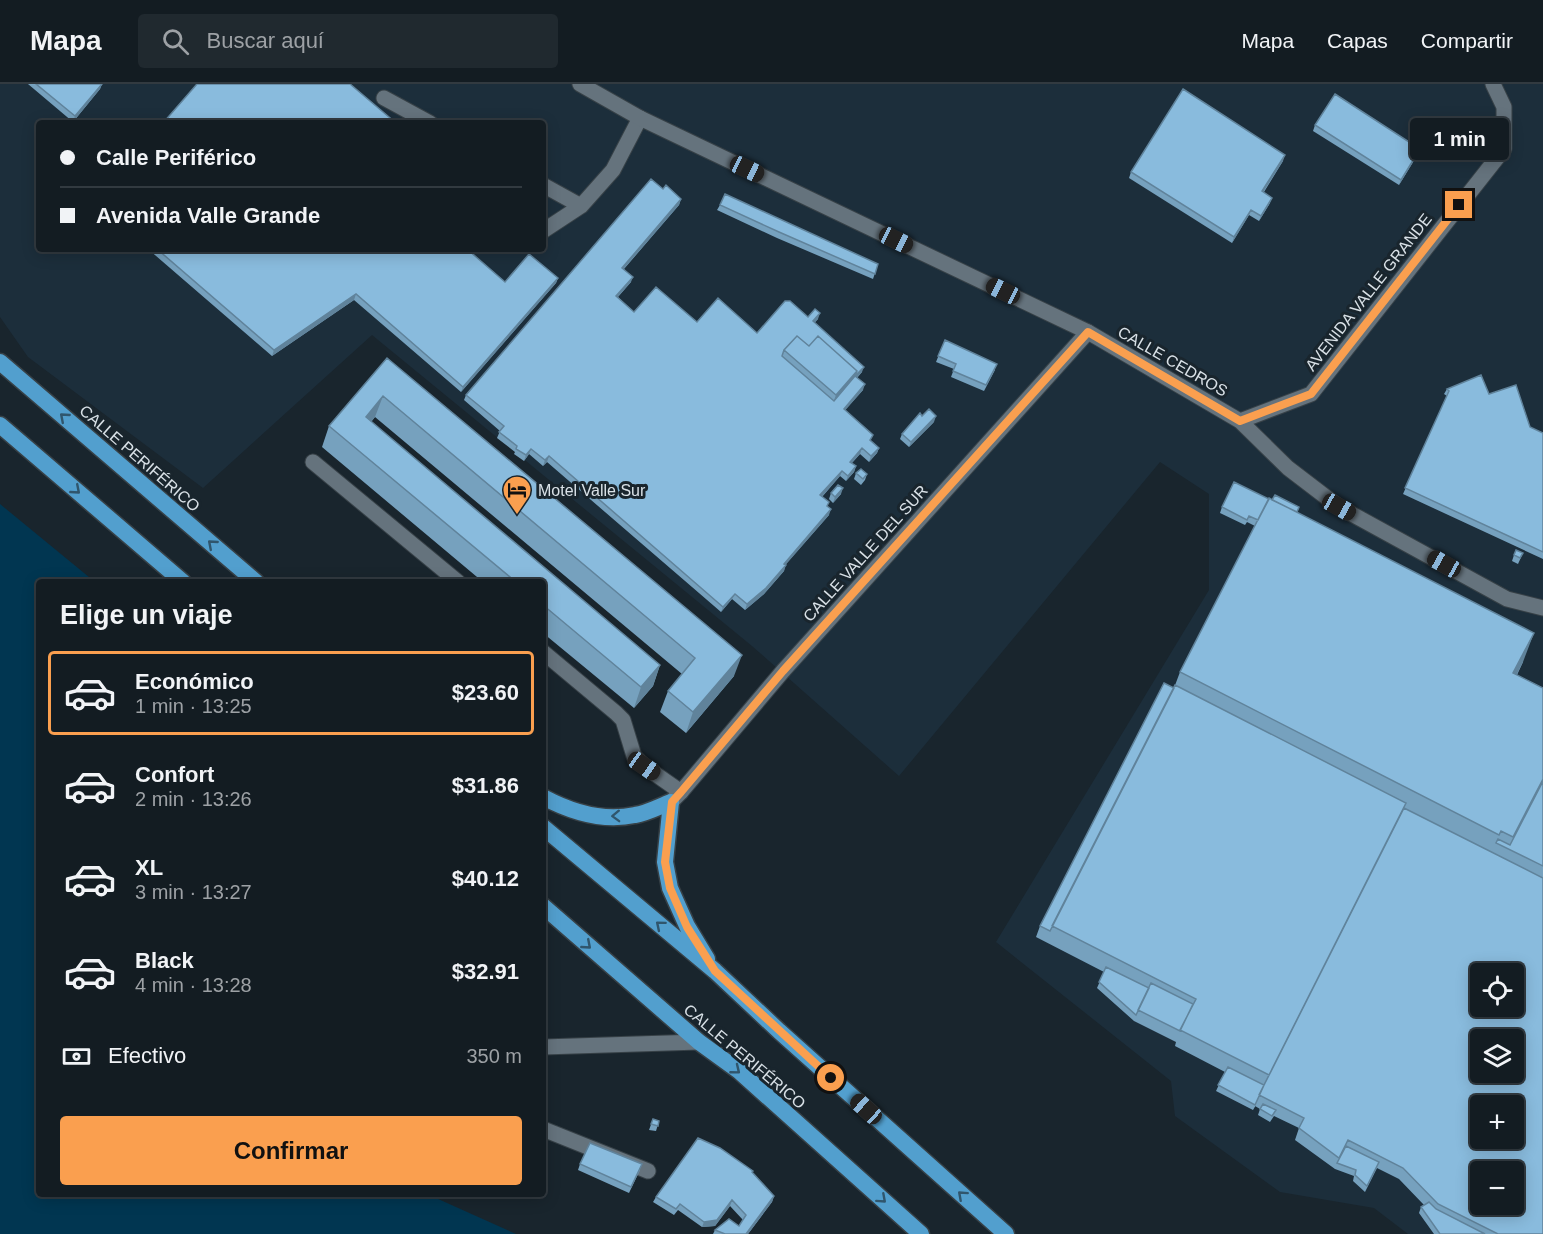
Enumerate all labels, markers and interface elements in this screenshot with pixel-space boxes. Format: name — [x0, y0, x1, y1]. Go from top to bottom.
search box — [138, 14, 558, 68]
text: Mapa — [30, 25, 102, 56]
icon: search — [159, 25, 192, 58]
text: Buscar aquí — [207, 28, 324, 53]
text: Mapa — [1242, 29, 1294, 52]
text: Capas — [1327, 29, 1388, 52]
text: Compartir — [1421, 29, 1513, 52]
callout: 1 min — [1410, 118, 1508, 160]
text: 1 min — [1433, 128, 1486, 150]
text: Calle Periférico — [96, 145, 256, 170]
car — [727, 153, 767, 185]
route end — [1445, 191, 1472, 218]
text: Avenida Valle Grande — [96, 203, 320, 228]
street label: AVENIDA VALLE GRANDE — [1302, 211, 1435, 374]
car — [876, 224, 916, 256]
car — [983, 275, 1023, 307]
street label: CALLE CEDROS — [1115, 323, 1231, 400]
street label: CALLE PERIFÉRICO — [76, 401, 204, 515]
one-way arrow — [60, 413, 71, 424]
hotel icon: Motel Valle Sur — [501, 474, 533, 516]
place label: Motel Valle Sur — [538, 482, 646, 499]
street label: CALLE VALLE DEL SUR — [800, 482, 931, 625]
one-way arrow — [69, 483, 80, 494]
car — [1319, 490, 1359, 524]
one-way arrow — [208, 540, 219, 551]
car — [1424, 547, 1464, 581]
text: Elige un viaje — [60, 600, 233, 630]
icon: car — [63, 666, 117, 720]
text: Económico — [135, 669, 254, 694]
text: $23.60 — [452, 680, 519, 705]
text: 1 min · 13:25 — [135, 695, 252, 717]
car — [624, 748, 664, 784]
icon: car — [63, 759, 117, 813]
text: Confort — [135, 762, 214, 787]
text: $31.86 — [452, 773, 519, 798]
text: 2 min · 13:26 — [135, 788, 252, 810]
one-way arrow — [611, 810, 620, 823]
icon: car — [63, 852, 117, 906]
text: XL — [135, 855, 163, 880]
text: $40.12 — [452, 866, 519, 891]
text: 3 min · 13:27 — [135, 881, 252, 903]
one-way arrow — [656, 922, 667, 933]
one-way arrow — [580, 937, 591, 948]
icon: car — [63, 945, 117, 999]
text: Black — [135, 948, 194, 973]
text: $32.91 — [452, 959, 519, 984]
map controls — [1470, 963, 1524, 1215]
button: locate — [1470, 963, 1524, 1017]
text: 4 min · 13:28 — [135, 974, 252, 996]
street label: CALLE PERIFÉRICO — [681, 1000, 809, 1112]
button: layers — [1470, 1029, 1524, 1083]
icon: cash — [60, 1040, 93, 1073]
text: Efectivo — [108, 1043, 186, 1068]
text: 350 m — [466, 1045, 522, 1067]
one-way arrow — [730, 1063, 741, 1074]
route start — [817, 1064, 844, 1091]
car — [847, 1090, 885, 1128]
button: + — [1470, 1095, 1524, 1149]
button: Confirmar — [60, 1116, 522, 1185]
button: − — [1470, 1161, 1524, 1215]
one-way arrow — [959, 1191, 969, 1202]
one-way arrow — [876, 1192, 886, 1203]

